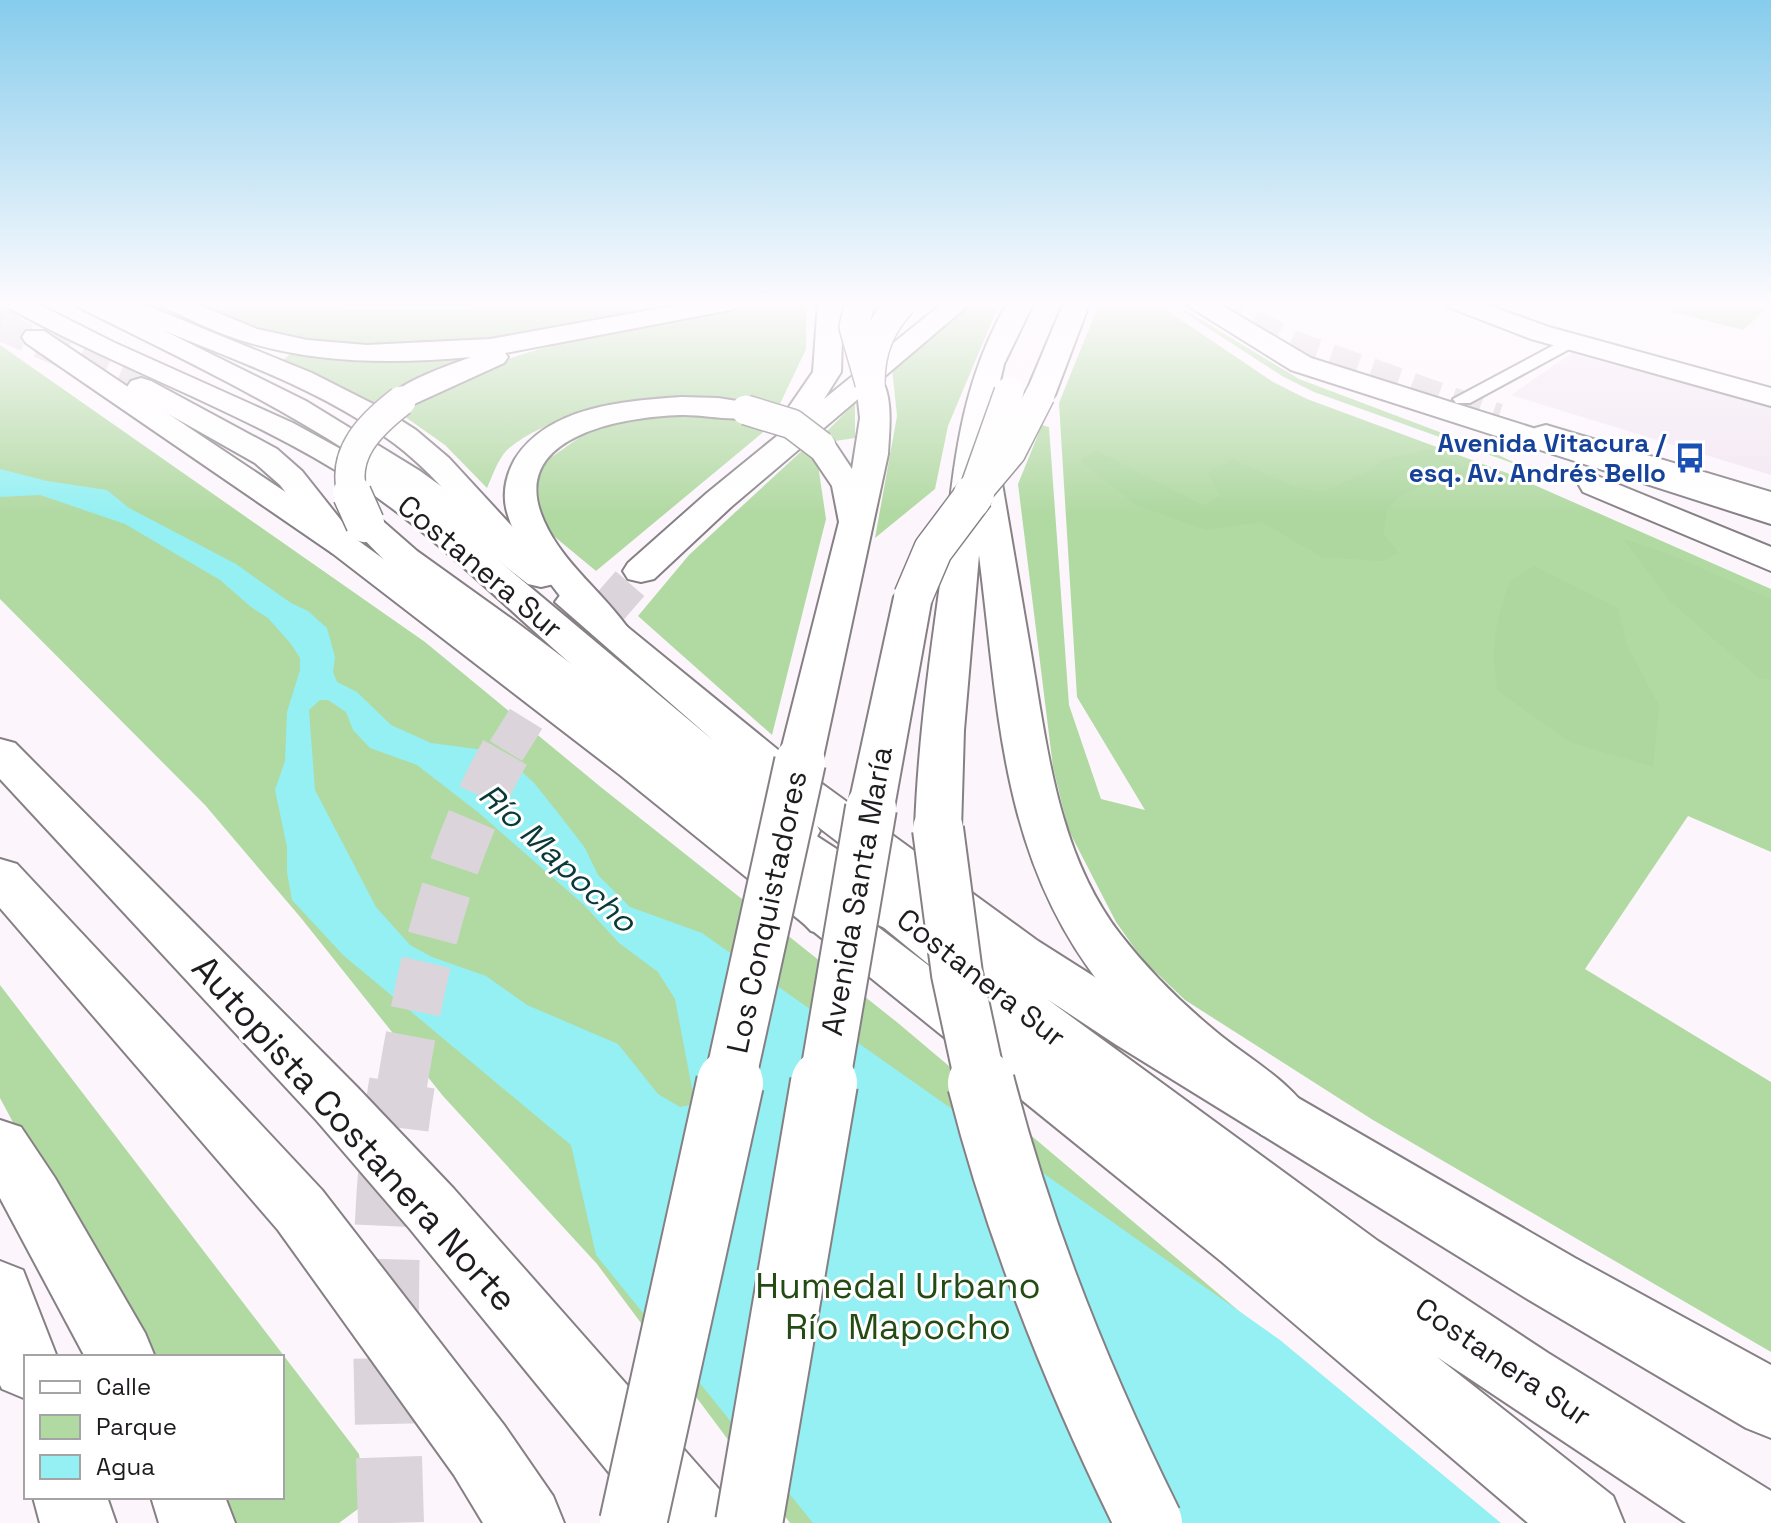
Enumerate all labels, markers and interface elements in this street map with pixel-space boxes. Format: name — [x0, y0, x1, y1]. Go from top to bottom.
place label: Avenida Vitacura / esq. Av. Andrés Bello — [1409, 426, 1667, 490]
bus stop icon: Avenida Vitacura / esq. Av. Andrés Bello — [1673, 441, 1707, 475]
street label: Costanera Sur — [390, 486, 571, 647]
street label: Avenida Santa María — [812, 743, 901, 1039]
street label: Los Conquistadores — [718, 767, 816, 1057]
water label: Río Mapocho — [471, 775, 646, 942]
street label: Costanera Sur — [889, 899, 1074, 1056]
street label: Autopista Costanera Norte — [182, 946, 527, 1322]
park label: Humedal Urbano Río Mapocho — [755, 1263, 1041, 1350]
street label: Costanera Sur — [1408, 1288, 1599, 1435]
legend — [24, 1355, 284, 1499]
text: Calle — [96, 1371, 151, 1402]
text: Parque — [96, 1411, 177, 1442]
text: Agua — [96, 1451, 155, 1482]

